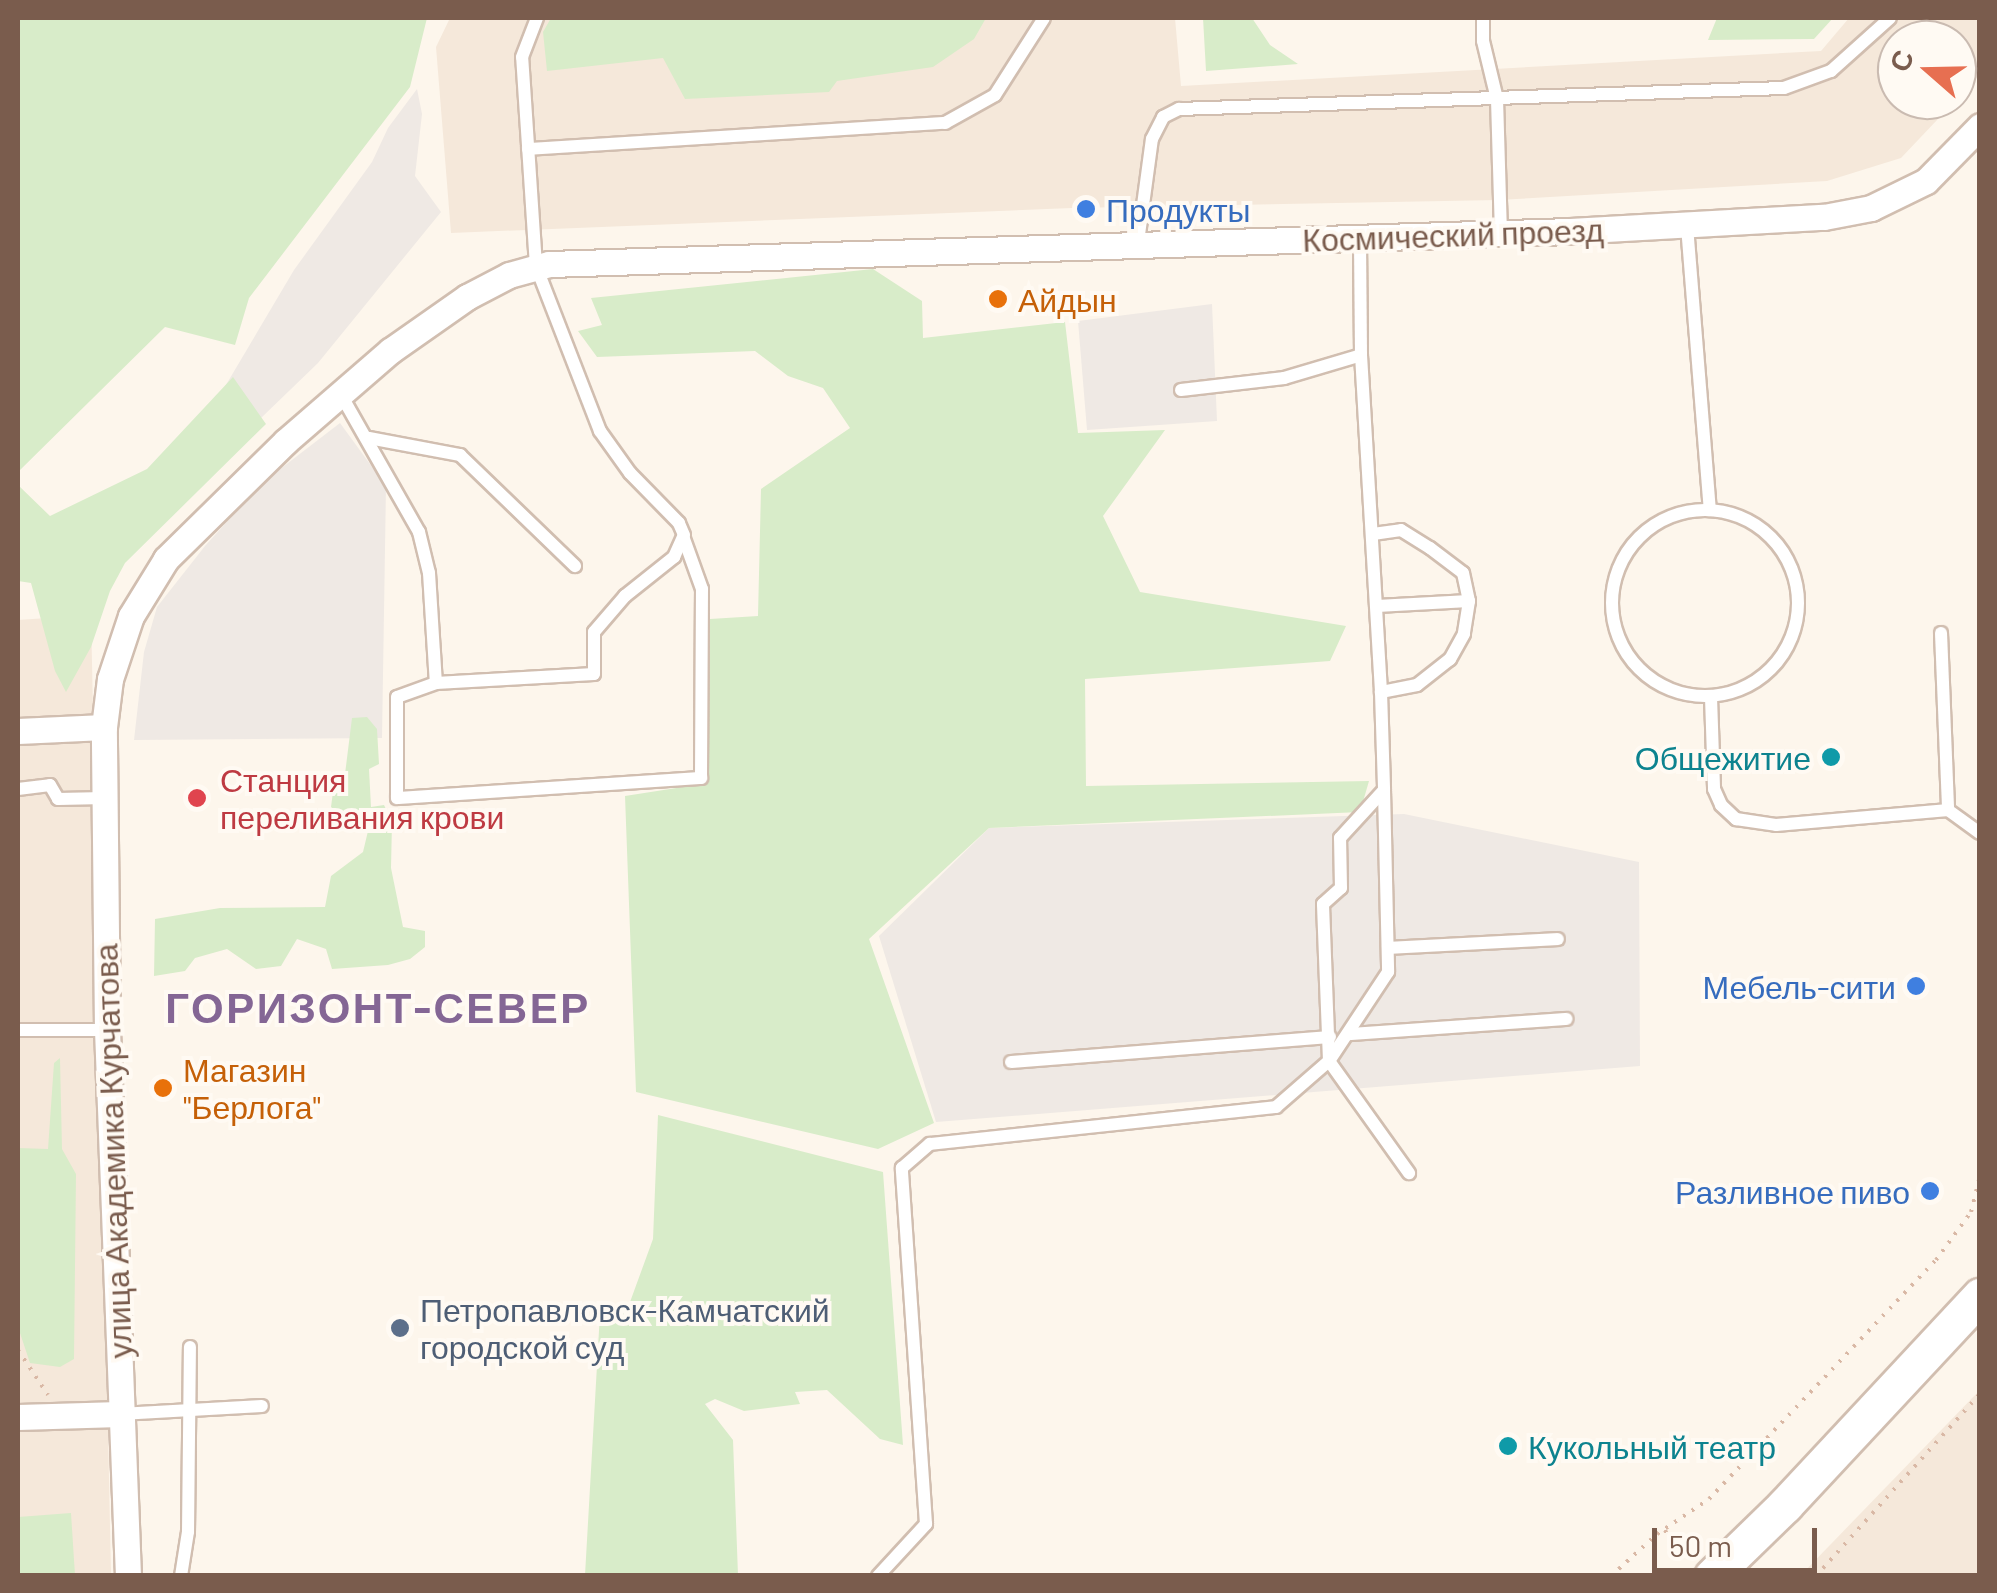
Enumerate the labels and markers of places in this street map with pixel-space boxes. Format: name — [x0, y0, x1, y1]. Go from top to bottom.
place label: Продукты — [1106, 190, 1251, 228]
marker: Продукты — [1075, 198, 1097, 220]
place label: Айдын — [1018, 280, 1117, 318]
marker: Айдын — [987, 288, 1009, 310]
place label: Общежитие — [1635, 738, 1811, 776]
marker: Общежитие — [1820, 746, 1842, 768]
place label: Станция переливания крови — [220, 761, 504, 836]
marker: Станция переливания крови — [184, 785, 210, 811]
place label: Мебель-сити — [1702, 967, 1896, 1005]
marker: Мебель-сити — [1905, 975, 1927, 997]
place label: Магазин "Берлога" — [183, 1051, 321, 1126]
marker: Магазин "Берлога" — [152, 1077, 174, 1099]
place label: Разливное пиво — [1675, 1172, 1910, 1210]
marker: Разливное пиво — [1919, 1180, 1941, 1202]
place label: Петропавловск-Камчатский городской суд — [420, 1291, 830, 1366]
marker: Петропавловск-Камчатский городской суд — [389, 1317, 411, 1339]
place label: Кукольный театр — [1528, 1427, 1776, 1465]
marker: Кукольный театр — [1497, 1435, 1519, 1457]

